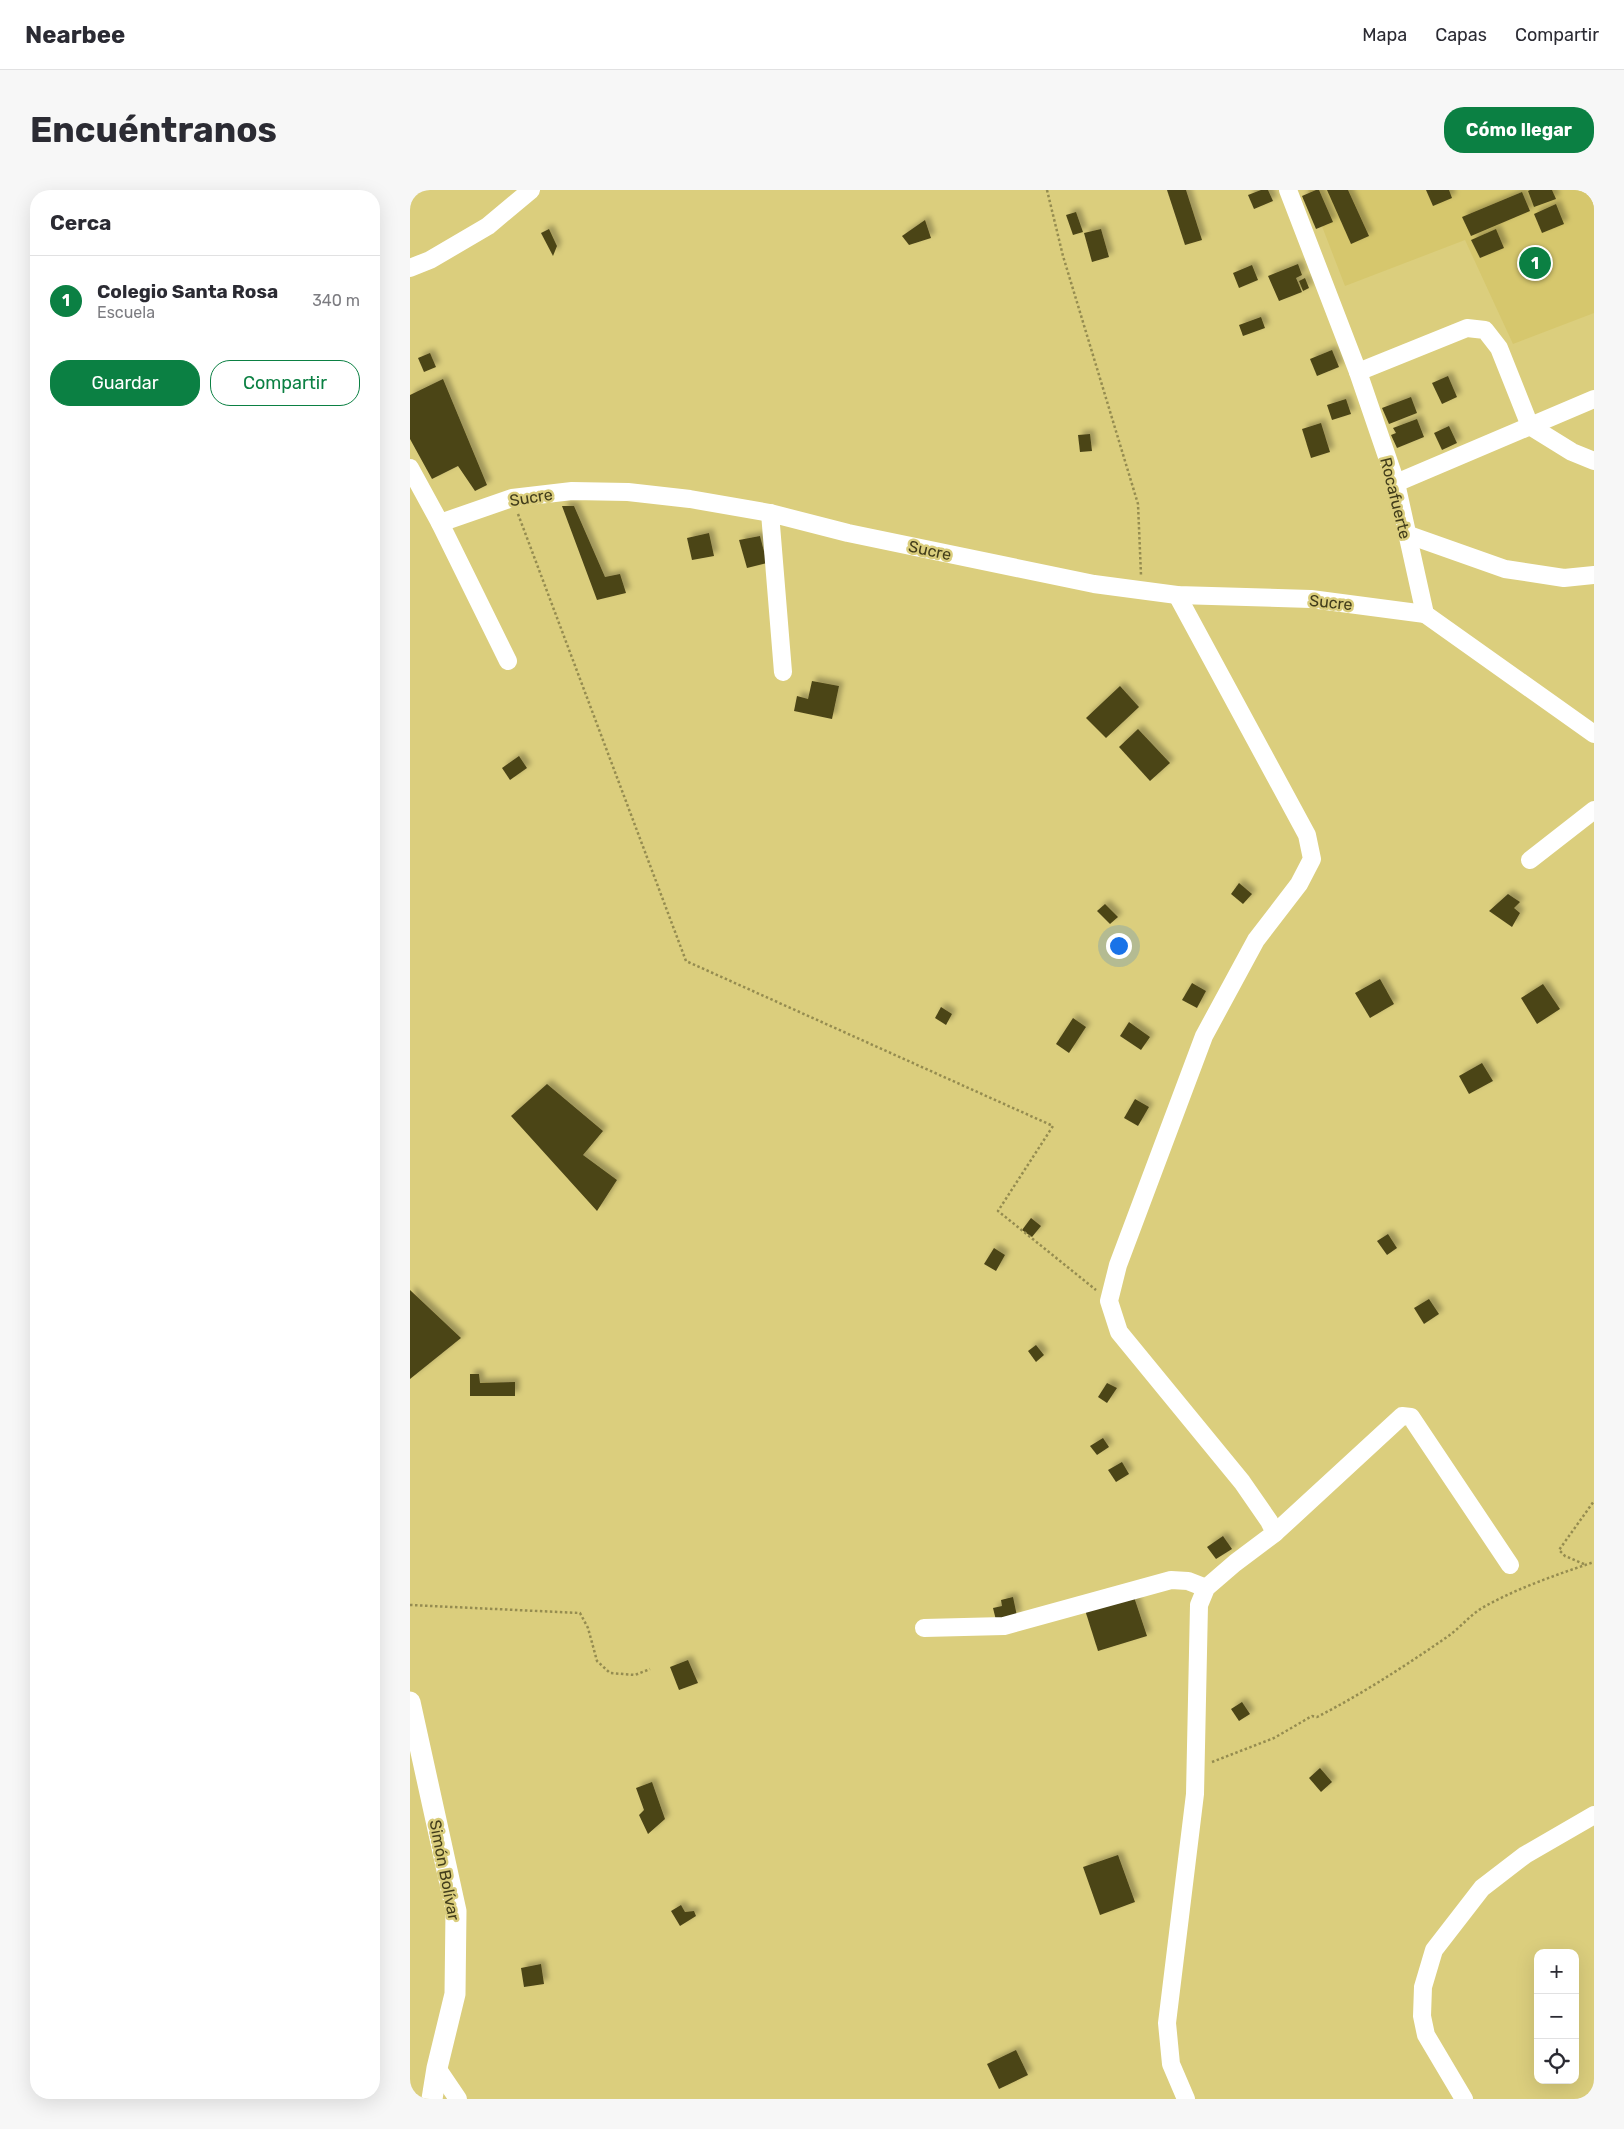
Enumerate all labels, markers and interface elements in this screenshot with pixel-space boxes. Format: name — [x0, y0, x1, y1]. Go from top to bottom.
text: Nearbee — [25, 21, 125, 49]
text: Mapa — [1362, 24, 1407, 46]
text: Capas — [1435, 24, 1487, 46]
text: Compartir — [1515, 24, 1599, 46]
button: Cómo llegar — [1444, 107, 1594, 153]
text: Encuéntranos — [30, 109, 277, 151]
text: Cerca — [50, 210, 111, 235]
pin: 1 — [1519, 244, 1551, 282]
text: Colegio Santa Rosa — [97, 280, 278, 303]
text: 1 — [62, 291, 70, 310]
text: 340 m — [312, 291, 360, 310]
text: Escuela — [97, 303, 155, 322]
button: Guardar — [50, 360, 200, 406]
button: Compartir — [210, 360, 360, 406]
street label: Rocafuerte — [1376, 455, 1415, 541]
street label: Sucre — [508, 485, 554, 510]
street label: Sucre — [907, 537, 953, 564]
street label: Sucre — [1308, 591, 1354, 614]
your location — [1106, 933, 1132, 959]
street label: Simón Bolívar — [425, 1818, 464, 1922]
map controls — [1534, 1949, 1579, 2084]
button: + — [1534, 1949, 1579, 1994]
button: − — [1534, 1994, 1579, 2039]
button: locate — [1534, 2039, 1579, 2084]

